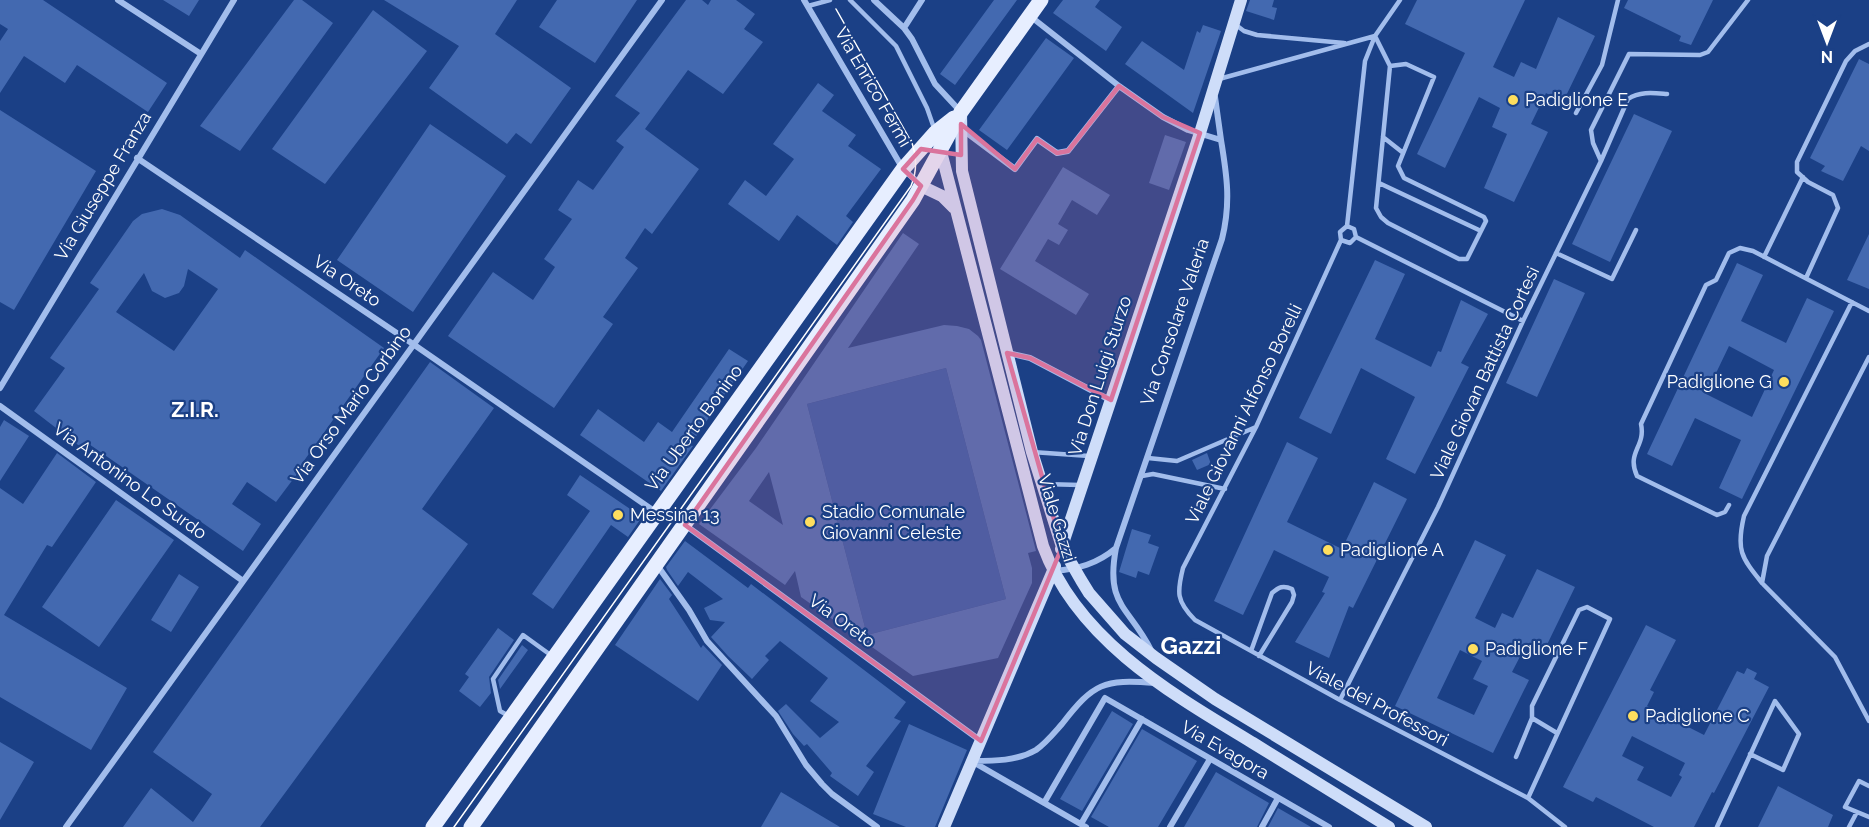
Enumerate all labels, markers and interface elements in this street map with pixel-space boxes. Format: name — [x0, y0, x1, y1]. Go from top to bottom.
north arrow — [1797, 12, 1857, 72]
street label: Via Enrico Fermi — [831, 23, 916, 150]
text: N — [1821, 47, 1833, 66]
place label: Padiglione E — [1525, 89, 1628, 110]
marker: Padiglione E — [1506, 93, 1520, 107]
street label: Via Giuseppe Franza — [50, 108, 155, 264]
street label: Via Consolare Valeria — [1136, 236, 1213, 408]
street label: Via Oreto — [309, 250, 385, 311]
street label: Viale Giovan Battista Cortesi — [1426, 263, 1543, 483]
street label: Via Don Luigi Sturzo — [1064, 293, 1135, 459]
street label: Viale Giovanni Alfonso Borelli — [1181, 300, 1306, 527]
street label: Via Orso Mario Corbino — [286, 321, 415, 488]
street label: Via Uberto Bonino — [641, 360, 747, 495]
place label: Padiglione G — [1667, 371, 1772, 392]
marker: Padiglione G — [1777, 375, 1791, 389]
district label: Z.I.R. — [171, 397, 219, 422]
street label: Via Antonino Lo Surdo — [49, 418, 211, 543]
street label: Viale Gazzi — [1034, 472, 1081, 564]
place label: Stadio Comunale Giovanni Celeste — [822, 501, 966, 543]
place label: Messina 13 — [630, 504, 720, 525]
marker: Messina 13 — [611, 508, 625, 522]
marker: Stadio Comunale Giovanni Celeste — [803, 515, 817, 529]
place label: Padiglione A — [1340, 539, 1444, 560]
marker: Padiglione A — [1321, 543, 1335, 557]
street label: Via Oreto — [805, 589, 880, 652]
district label: Gazzi — [1161, 631, 1221, 660]
place label: Padiglione F — [1485, 638, 1588, 659]
marker: Padiglione F — [1466, 642, 1480, 656]
street label: Viale dei Professori — [1302, 657, 1452, 750]
place label: Padiglione C — [1645, 705, 1750, 726]
marker: Padiglione C — [1626, 709, 1640, 723]
street label: Via Evagora — [1177, 716, 1273, 783]

